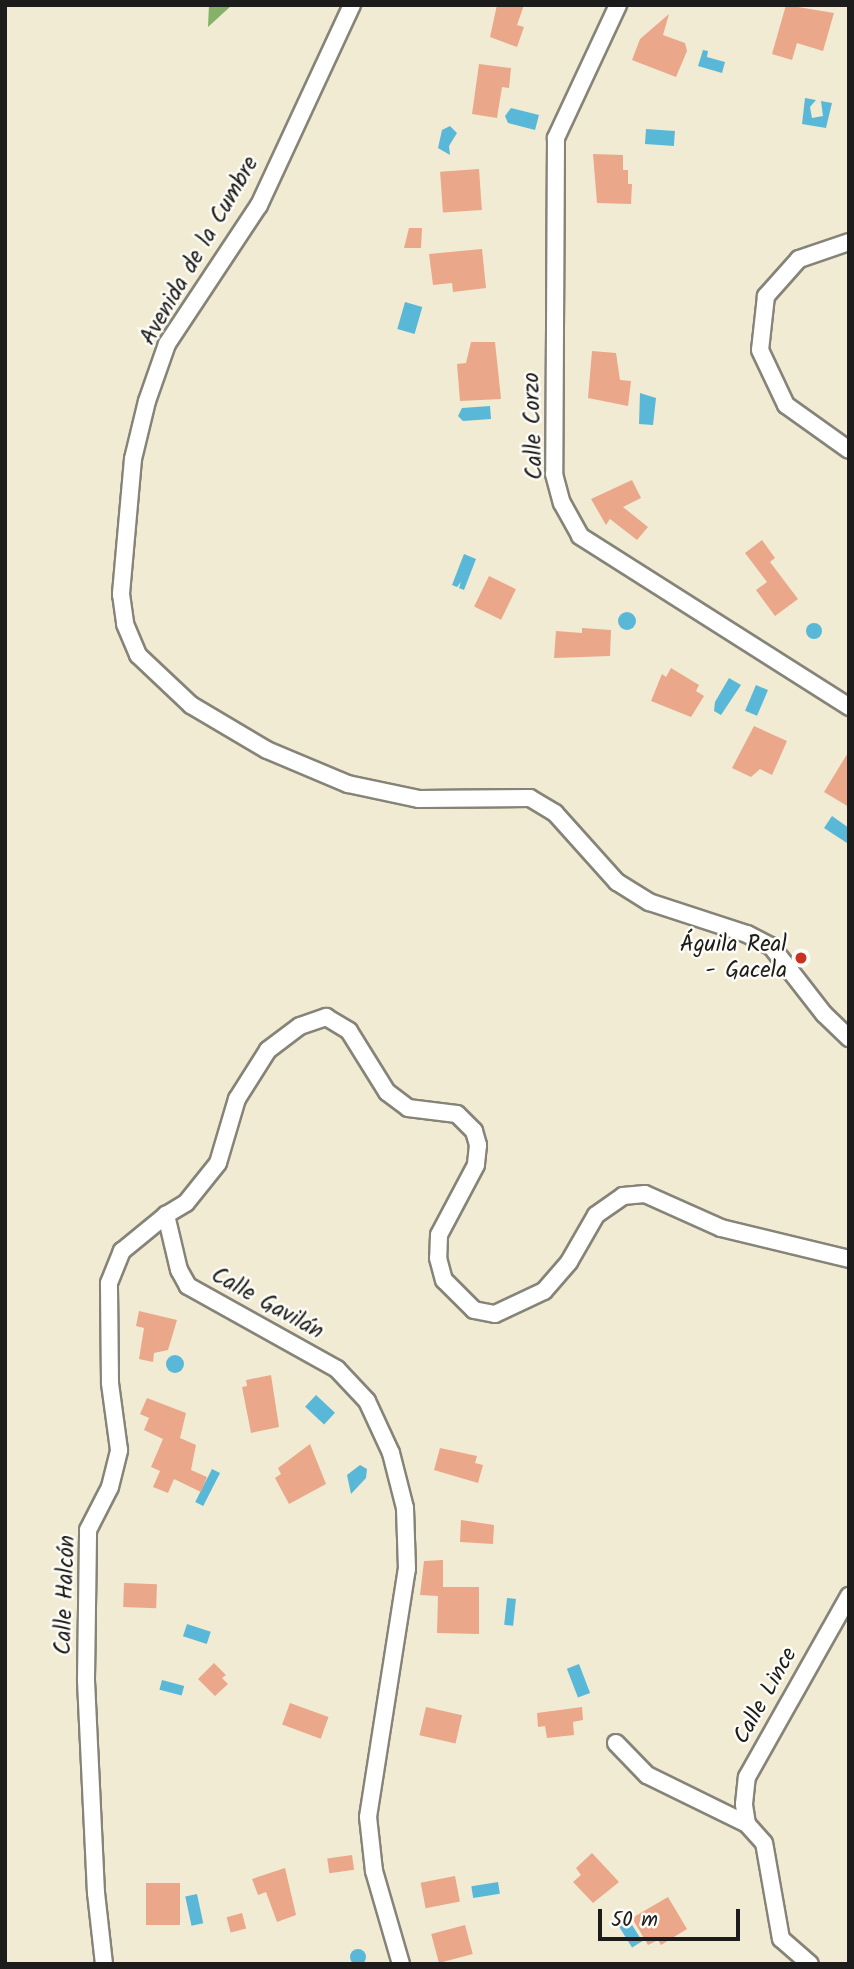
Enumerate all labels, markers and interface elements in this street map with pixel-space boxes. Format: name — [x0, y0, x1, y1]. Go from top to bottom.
street label: Avenida de la Cumbre — [135, 152, 265, 350]
street label: Calle Corzo — [518, 372, 550, 480]
place label: Águila Real - Gacela — [680, 931, 787, 985]
marker: Águila Real - Gacela — [793, 950, 809, 966]
street label: Calle Gavilán — [206, 1262, 328, 1346]
street label: Calle Halcón — [50, 1534, 82, 1656]
street label: Calle Lince — [728, 1643, 804, 1749]
scale bar — [602, 1896, 744, 1940]
text: 50 m — [611, 1904, 658, 1937]

